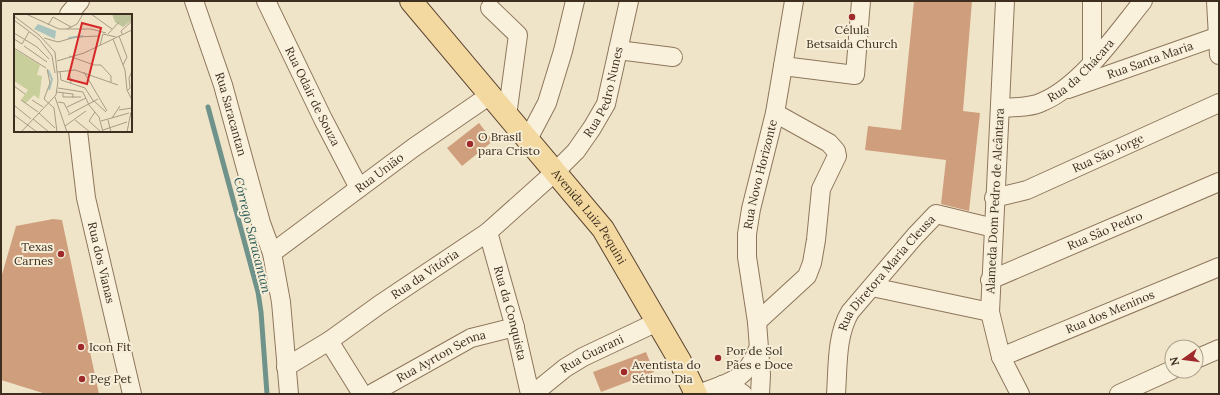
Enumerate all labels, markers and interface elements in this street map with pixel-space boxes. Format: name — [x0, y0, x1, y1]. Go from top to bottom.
marker: Célula Betsaida Church — [847, 12, 857, 22]
inset map — [14, 14, 132, 132]
place label: Célula Betsaida Church — [806, 22, 898, 51]
street label: Rua da Chácara — [1045, 36, 1117, 105]
street label: Rua Santa Maria — [1105, 38, 1195, 82]
street label: Rua Odair de Souza — [282, 44, 344, 148]
street label: Rua Pedro Nunes — [580, 45, 626, 140]
street label: Rua Saracantan — [212, 70, 250, 158]
street label: Alameda Dom Pedro de Alcântara — [982, 108, 1007, 295]
street label: Rua Novo Horizonte — [740, 117, 780, 230]
place label: O Brasil para Cristo — [478, 129, 540, 158]
street label: Rua São Jorge — [1070, 130, 1146, 176]
marker: O Brasil para Cristo — [465, 139, 475, 149]
street label: Rua União — [352, 150, 407, 196]
street label: Avenida Luiz Pequini — [548, 165, 630, 267]
water label: Córrego Saracantan — [230, 175, 275, 295]
street label: Rua São Pedro — [1065, 208, 1145, 253]
street label: Rua Diretora Maria Cleusa — [835, 212, 938, 333]
street label: Rua dos Vianas — [85, 220, 119, 305]
place label: Texas Carnes — [14, 239, 53, 268]
street label: Rua da Vitória — [388, 246, 461, 302]
marker: Texas Carnes — [56, 249, 66, 259]
street label: Rua da Conquista — [491, 264, 530, 362]
street label: Rua dos Meninos — [1063, 286, 1157, 337]
street label: Rua Ayrton Senna — [394, 327, 487, 385]
street label: Rua Guarani — [558, 331, 626, 376]
place label: Icon Fit — [89, 339, 132, 354]
north arrow — [1164, 339, 1204, 379]
marker: Icon Fit — [76, 342, 86, 352]
place label: Por de Sol Pães e Doce — [726, 343, 794, 372]
marker: Por de Sol Pães e Doce — [713, 353, 723, 363]
text: N — [1166, 355, 1182, 367]
place label: Aventista do Sétimo Dia — [631, 357, 701, 386]
marker: Aventista do Sétimo Dia — [619, 367, 629, 377]
place label: Peg Pet — [90, 371, 132, 386]
marker: Peg Pet — [77, 374, 87, 384]

